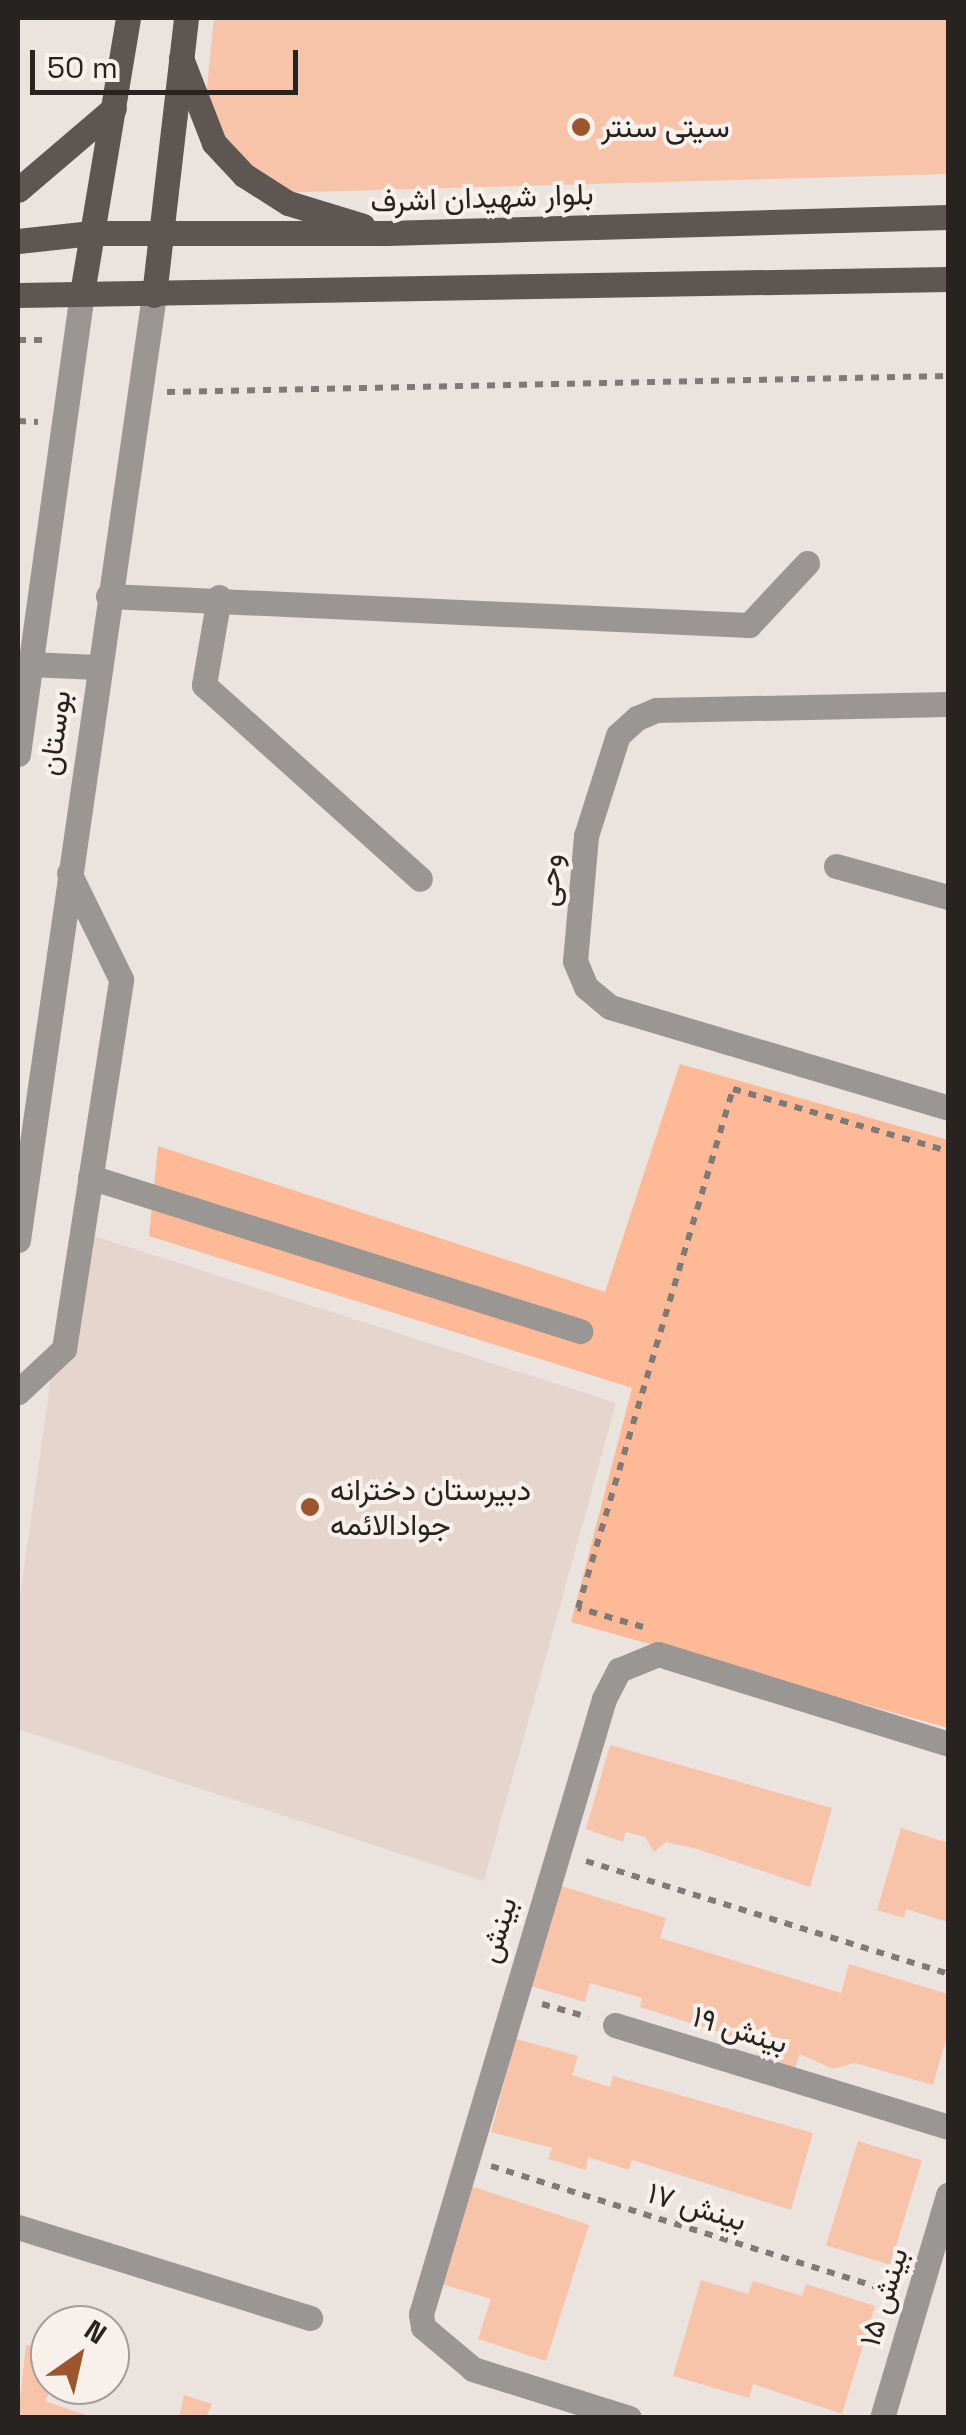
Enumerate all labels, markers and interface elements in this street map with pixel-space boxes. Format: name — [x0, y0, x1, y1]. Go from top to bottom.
scale bar — [35, 30, 302, 92]
text: 50 m — [47, 48, 118, 87]
place label: سیتی سنتر — [601, 109, 730, 145]
marker: سیتی سنتر — [570, 116, 592, 138]
street label: بلوار شهیدان اشرف — [370, 176, 594, 220]
street label: بوستان — [31, 688, 79, 778]
street label: وحی — [530, 852, 570, 908]
place label: دبیرستان دخترانه جوادالائمه — [330, 1472, 531, 1542]
marker: دبیرستان دخترانه جوادالائمه — [299, 1496, 321, 1518]
street label: بینش — [471, 1893, 525, 1967]
street label: بینش ۱۹ — [688, 1998, 792, 2062]
street label: بینش ۱۷ — [643, 2175, 751, 2239]
street label: بینش ۱۵ — [852, 2243, 916, 2351]
north arrow — [30, 2305, 130, 2405]
text: N — [78, 2312, 113, 2352]

